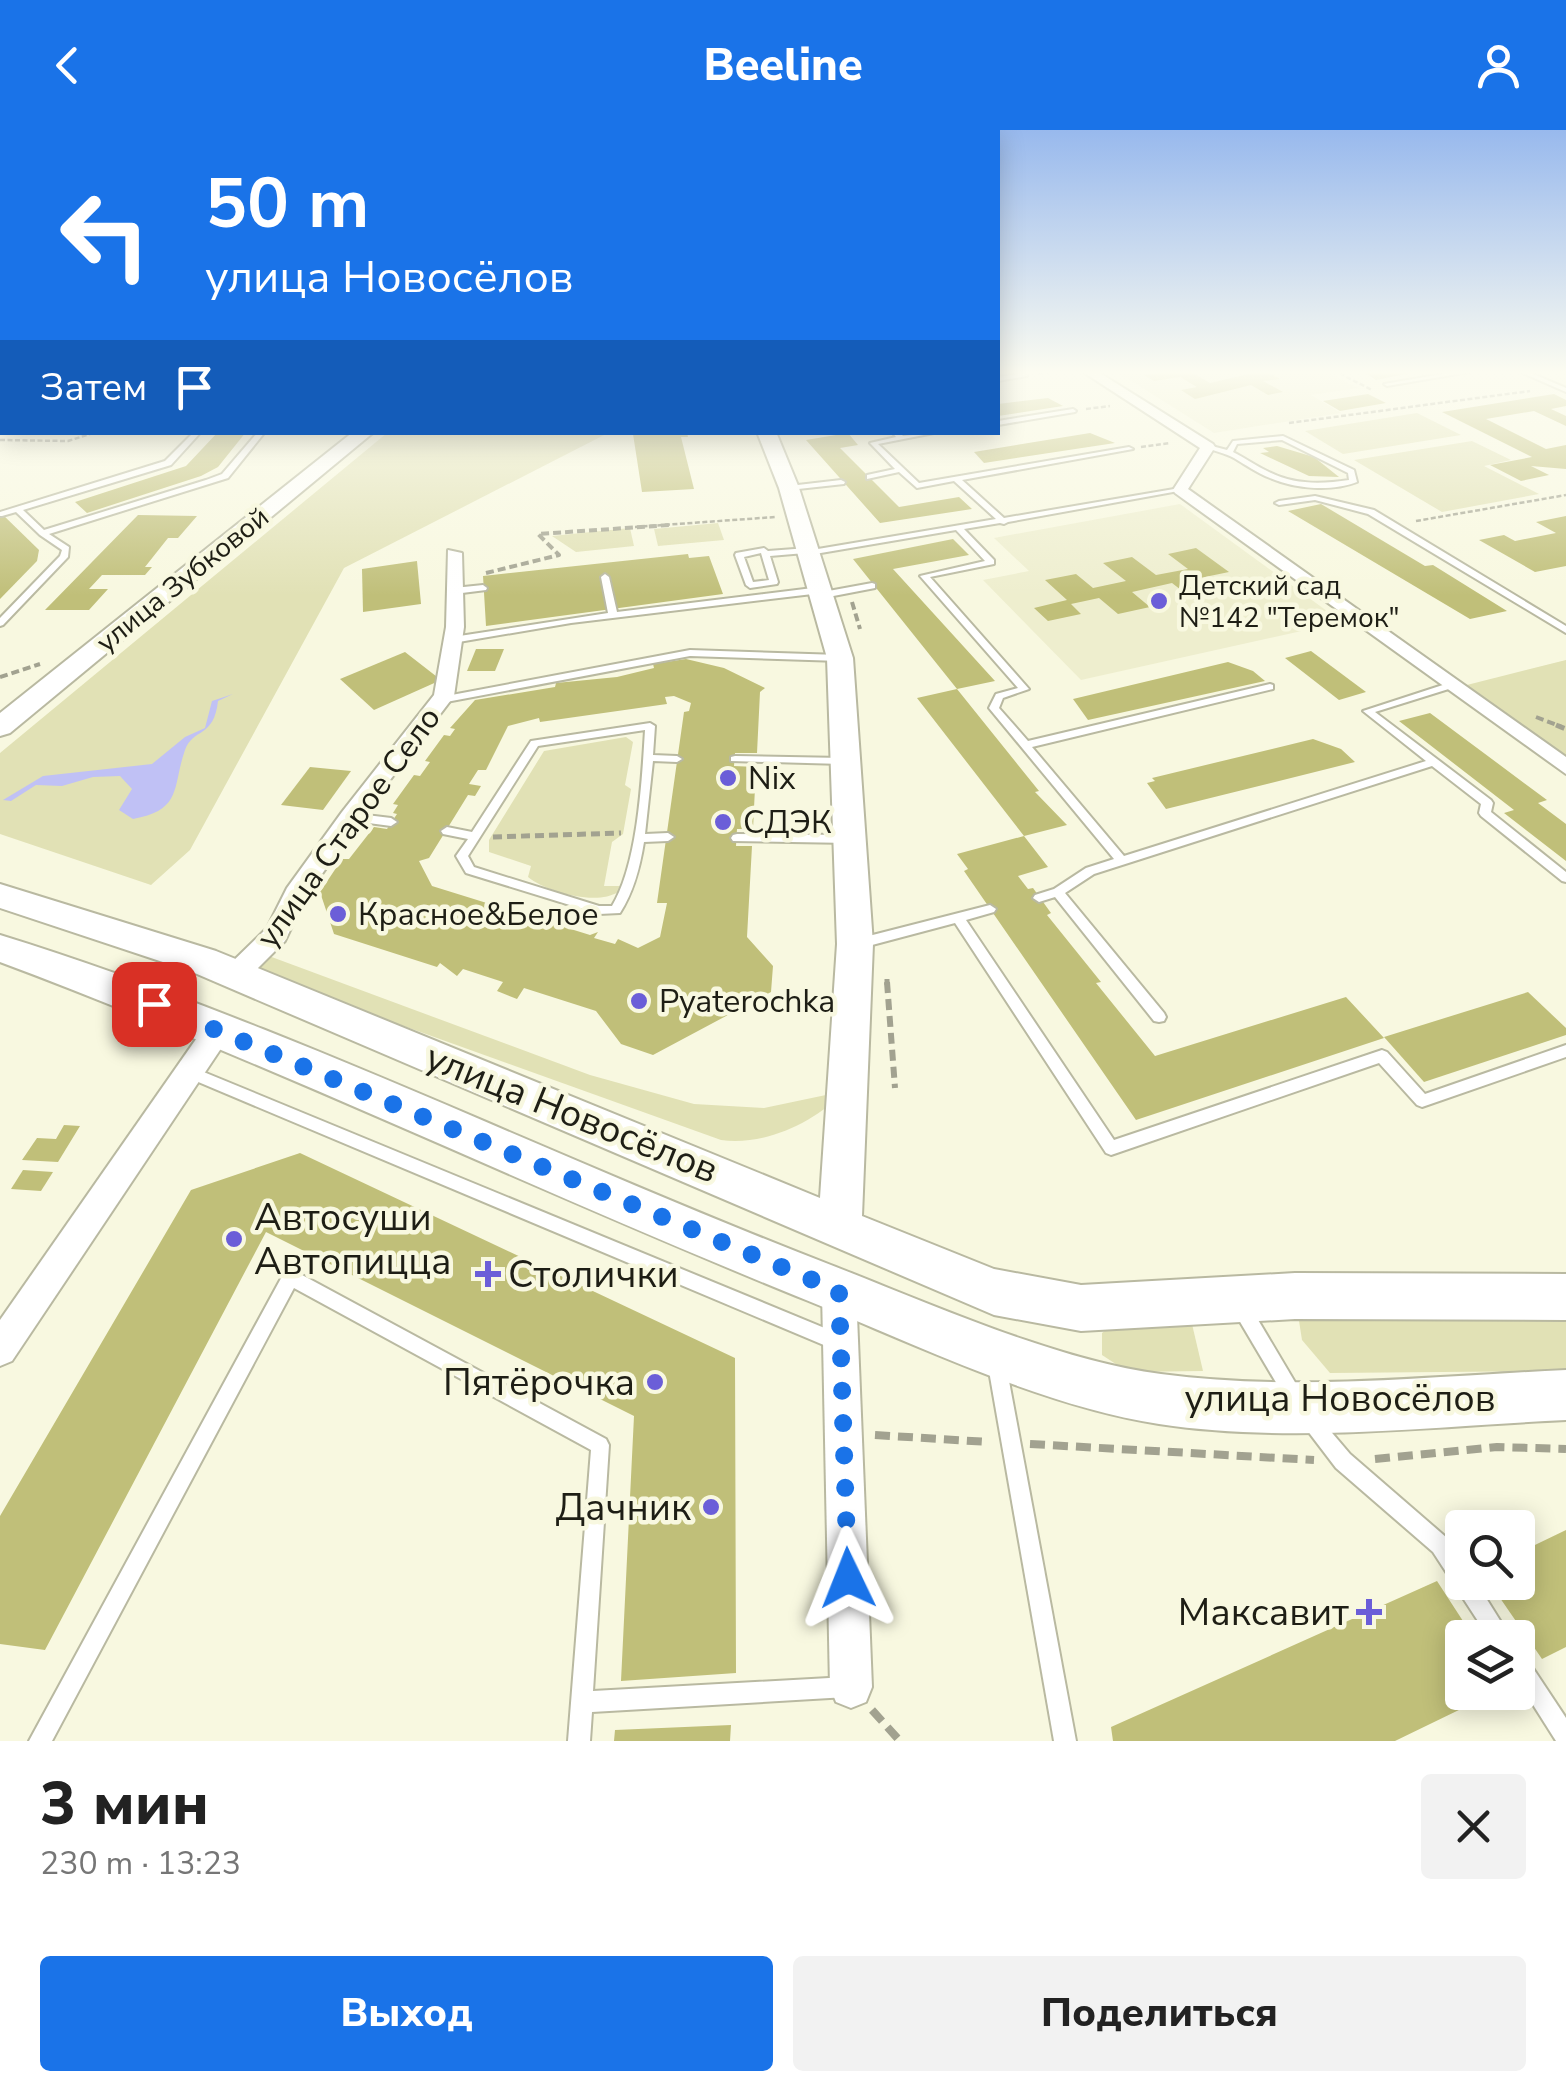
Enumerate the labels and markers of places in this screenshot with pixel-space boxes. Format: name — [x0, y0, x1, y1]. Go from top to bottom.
place label: Детский сад №142 "Теремок" — [1179, 567, 1399, 637]
marker: Детский сад №142 "Теремок" — [1148, 590, 1170, 612]
place label: Nix — [748, 757, 796, 800]
marker: Nix — [717, 767, 739, 789]
place label: СДЭК — [743, 801, 832, 844]
marker: СДЭК — [712, 811, 734, 833]
place label: Красное&Белое — [358, 893, 599, 936]
marker: Красное&Белое — [327, 903, 349, 925]
pin — [112, 962, 197, 1047]
place label: Pyaterochka — [659, 980, 835, 1023]
marker: Pyaterochka — [628, 990, 650, 1012]
place label: Автосуши Автопицца — [254, 1192, 452, 1287]
marker: Автосуши Автопицца — [223, 1228, 245, 1250]
place label: Столички — [508, 1249, 679, 1300]
marker: Столички — [477, 1263, 499, 1285]
place label: Пятёрочка — [443, 1357, 635, 1408]
marker: Пятёрочка — [644, 1371, 666, 1393]
place label: Дачник — [555, 1482, 691, 1533]
marker: Дачник — [700, 1496, 722, 1518]
place label: Максавит — [1178, 1587, 1349, 1638]
marker: Максавит — [1358, 1601, 1380, 1623]

